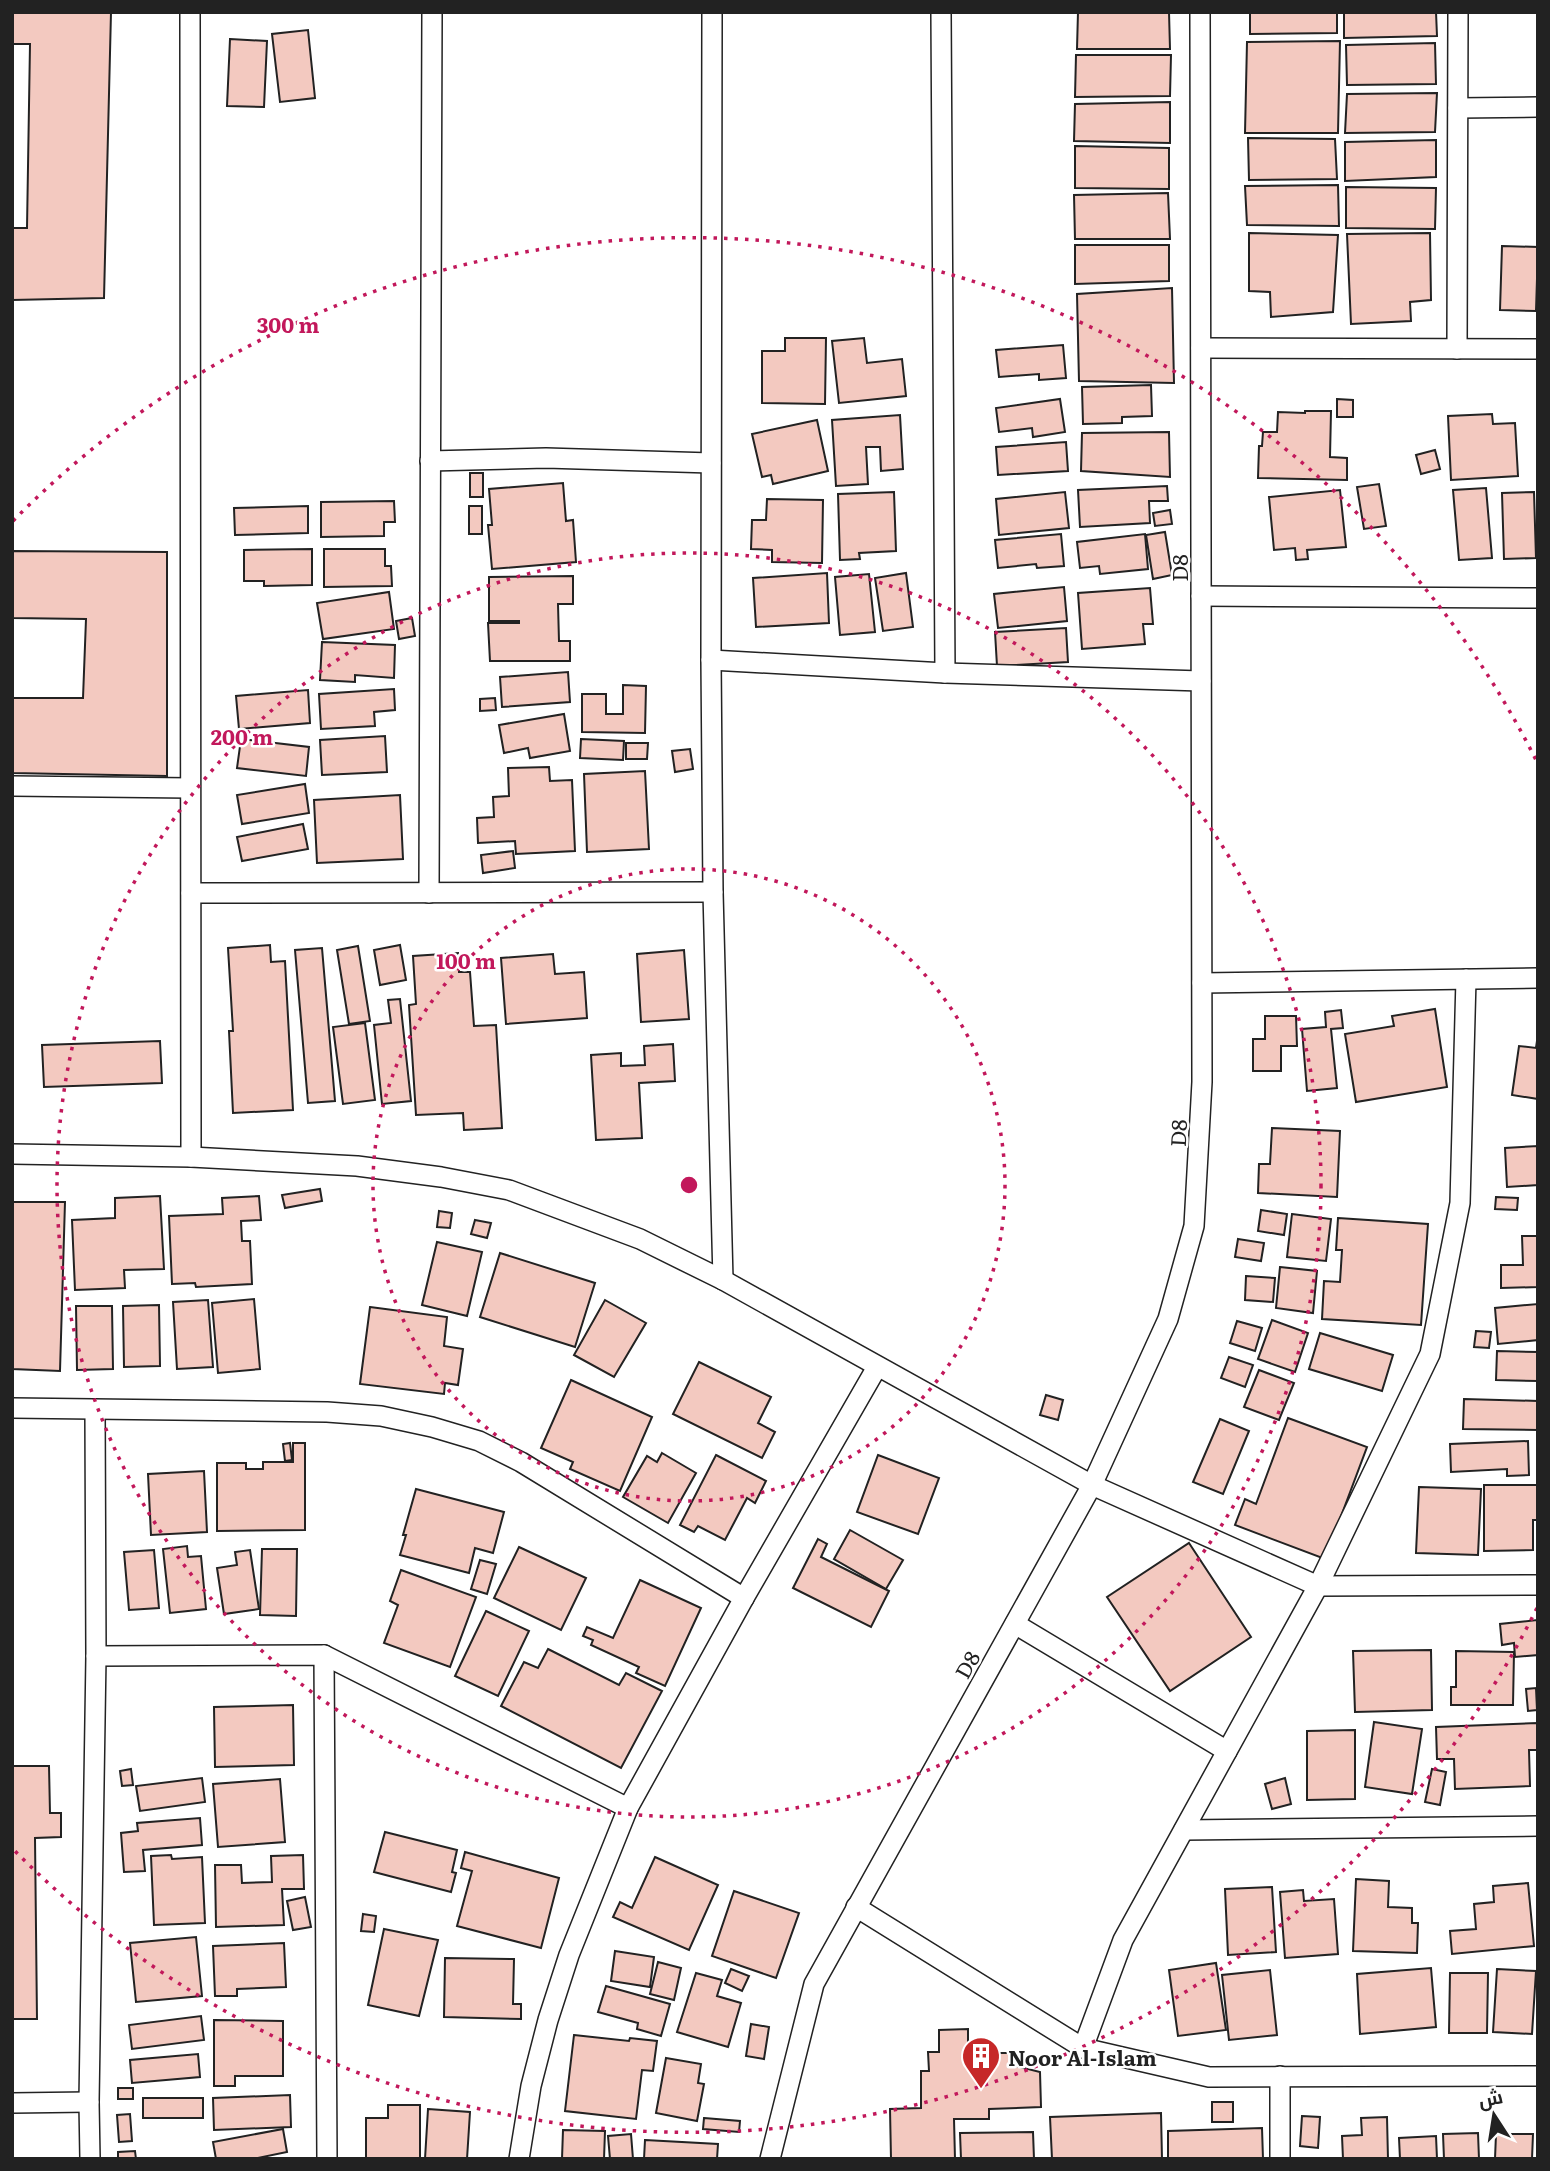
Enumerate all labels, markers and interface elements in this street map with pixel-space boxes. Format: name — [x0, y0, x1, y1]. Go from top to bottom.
text: 300 m — [257, 308, 319, 339]
street label: D8 — [1163, 554, 1194, 582]
text: 200 m — [211, 720, 273, 751]
text: 100 m — [436, 944, 496, 975]
street label: D8 — [1161, 1118, 1193, 1148]
centre of rings — [677, 1173, 701, 1197]
street label: D8 — [946, 1644, 986, 1684]
building icon: Noor Al-Islam — [960, 2035, 1002, 2090]
place label: Noor Al-Islam — [1008, 2041, 1157, 2072]
north arrow — [1459, 2080, 1529, 2150]
text: ش — [1475, 2081, 1505, 2114]

